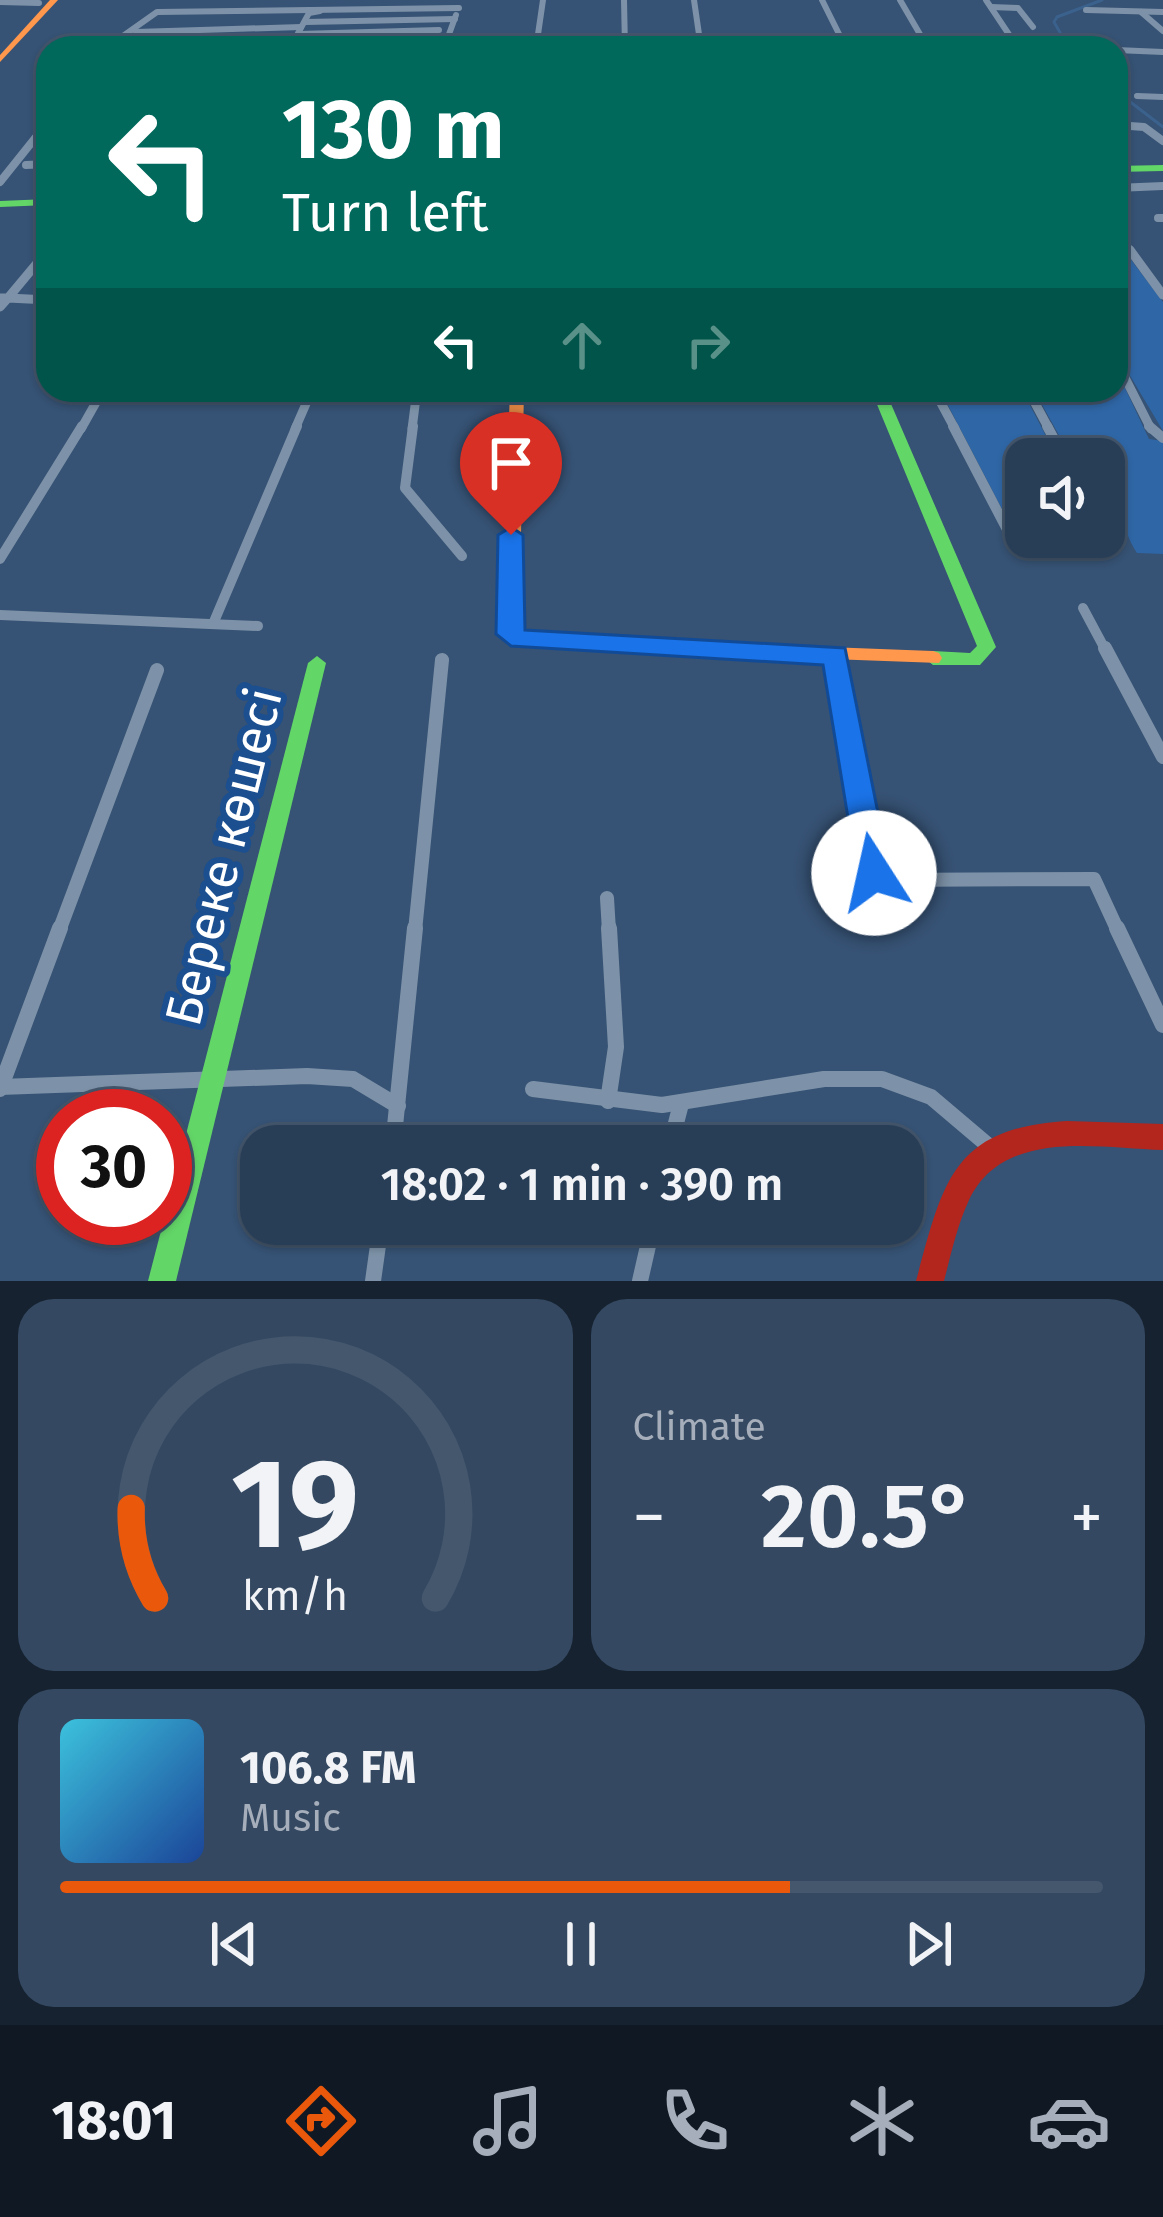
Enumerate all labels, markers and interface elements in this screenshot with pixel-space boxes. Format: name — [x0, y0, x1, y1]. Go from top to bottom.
text: 130 m — [282, 79, 505, 180]
icon: left — [84, 84, 240, 240]
text: Turn left — [282, 181, 489, 245]
icon: left — [423, 312, 489, 378]
icon: ahead — [549, 312, 615, 378]
icon: right — [675, 312, 741, 378]
pin — [460, 412, 562, 535]
icon: arrive — [478, 430, 544, 496]
map controls — [1005, 438, 1125, 558]
button: sound — [1005, 438, 1125, 558]
street label: Береке көшесі — [152, 682, 296, 1032]
position arrow — [811, 810, 937, 936]
speed limit sign: 30 — [36, 1089, 192, 1245]
text: 18:02 · 1 min · 390 m — [381, 1158, 783, 1212]
text: Climate — [633, 1404, 766, 1450]
text: 19 — [231, 1430, 359, 1580]
text: 20.5° — [761, 1463, 975, 1571]
text: − — [633, 1478, 666, 1557]
text: + — [1070, 1478, 1103, 1557]
text: km/h — [242, 1570, 348, 1621]
text: 106.8 FM — [240, 1741, 416, 1795]
text: Music — [240, 1795, 341, 1841]
icon: previous — [201, 1911, 267, 1977]
icon: pause — [548, 1911, 614, 1977]
icon: next — [896, 1911, 962, 1977]
icon: directions — [279, 2079, 363, 2163]
icon: music — [466, 2079, 550, 2163]
icon: phone — [653, 2079, 737, 2163]
icon: climate — [840, 2079, 924, 2163]
icon: car — [1027, 2079, 1111, 2163]
text: 18:01 — [52, 2089, 176, 2153]

